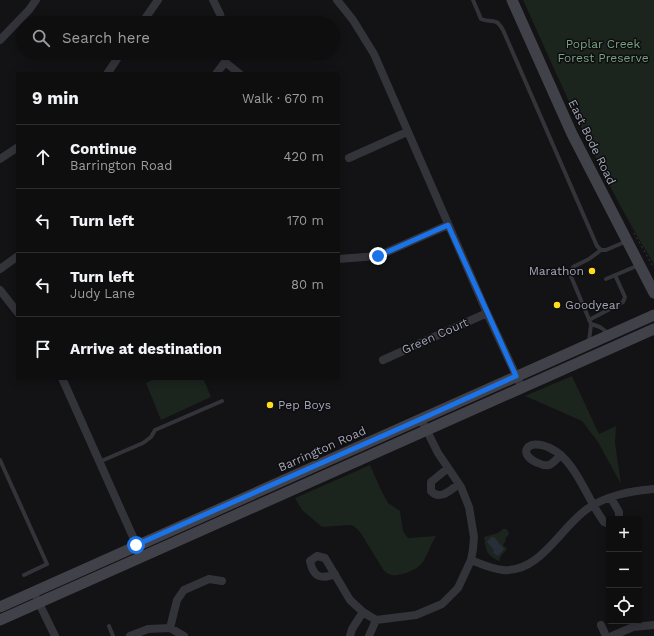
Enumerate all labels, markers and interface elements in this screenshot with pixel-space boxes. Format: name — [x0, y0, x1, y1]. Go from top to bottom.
search box — [16, 16, 340, 60]
icon: search — [30, 27, 52, 49]
text: Search here — [62, 29, 150, 47]
park label: Poplar Creek Forest Preserve — [557, 37, 649, 65]
text: 9 min — [32, 88, 79, 108]
text: Walk · 670 m — [242, 91, 324, 106]
street label: East Bode Road — [565, 97, 619, 187]
text: Continue — [70, 140, 137, 158]
icon: ahead — [32, 146, 54, 168]
text: 420 m — [284, 149, 324, 164]
text: Barrington Road — [70, 158, 172, 173]
icon: left — [32, 210, 54, 232]
text: Turn left — [70, 212, 134, 230]
text: 170 m — [287, 213, 324, 228]
route end — [369, 247, 387, 265]
place label: Marathon — [529, 264, 584, 278]
marker: Marathon — [587, 266, 597, 276]
text: Turn left — [70, 268, 134, 286]
icon: left — [32, 274, 54, 296]
text: 80 m — [291, 277, 324, 292]
text: Judy Lane — [70, 286, 135, 301]
place label: Goodyear — [565, 298, 621, 312]
marker: Goodyear — [552, 300, 562, 310]
street label: Green Court — [400, 315, 470, 357]
icon: arrive — [32, 338, 54, 360]
text: Arrive at destination — [70, 340, 222, 358]
place label: Pep Boys — [278, 398, 331, 412]
marker: Pep Boys — [265, 400, 275, 410]
street label: Barrington Road — [276, 423, 368, 475]
map controls — [606, 516, 642, 624]
button: + — [606, 516, 642, 552]
route start — [127, 536, 145, 554]
button: − — [606, 552, 642, 588]
button: locate — [606, 588, 642, 624]

